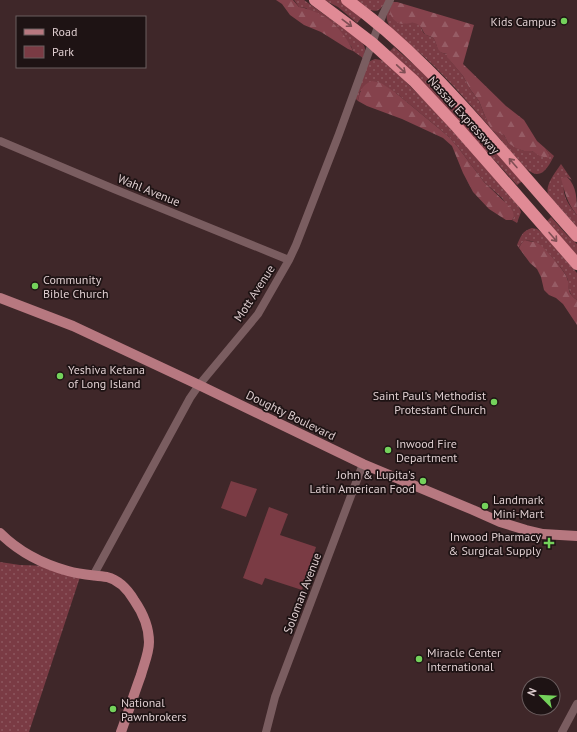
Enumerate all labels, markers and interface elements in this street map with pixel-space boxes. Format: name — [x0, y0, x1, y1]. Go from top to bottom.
place label: Kids Campus — [490, 14, 556, 29]
legend — [16, 16, 146, 68]
marker: Kids Campus — [559, 16, 569, 26]
one-way arrow — [341, 19, 352, 27]
text: Road — [52, 24, 77, 39]
text: Park — [52, 44, 74, 59]
one-way arrow — [396, 64, 406, 73]
street label: Nassau Expressway — [425, 73, 503, 157]
one-way arrow — [509, 158, 518, 168]
street label: Wahl Avenue — [116, 171, 182, 209]
one-way arrow — [549, 231, 558, 242]
street label: Mott Avenue — [230, 262, 278, 324]
place label: Community Bible Church — [43, 272, 108, 301]
marker: Community Bible Church — [30, 281, 40, 291]
place label: Yeshiva Ketana of Long Island — [68, 362, 145, 391]
marker: Yeshiva Ketana of Long Island — [55, 371, 65, 381]
street label: Doughty Boulevard — [244, 387, 338, 443]
place label: Saint Paul's Methodist Protestant Church — [373, 388, 486, 417]
marker: Saint Paul's Methodist Protestant Church — [489, 397, 499, 407]
place label: Inwood Fire Department — [396, 436, 457, 465]
marker: Inwood Fire Department — [383, 445, 393, 455]
place label: John & Lupita's Latin American Food — [310, 467, 415, 496]
marker: John & Lupita's Latin American Food — [418, 476, 428, 486]
place label: Landmark Mini-Mart — [493, 492, 544, 521]
marker: Landmark Mini-Mart — [480, 501, 490, 511]
place label: Inwood Pharmacy & Surgical Supply — [448, 529, 541, 558]
marker: Inwood Pharmacy & Surgical Supply — [544, 538, 554, 548]
street label: Soloman Avenue — [280, 550, 324, 636]
place label: Miracle Center International — [427, 645, 501, 674]
marker: Miracle Center International — [414, 654, 424, 664]
north arrow — [521, 676, 561, 716]
text: N — [524, 686, 540, 698]
place label: National Pawnbrokers — [121, 695, 186, 724]
marker: National Pawnbrokers — [108, 704, 118, 714]

